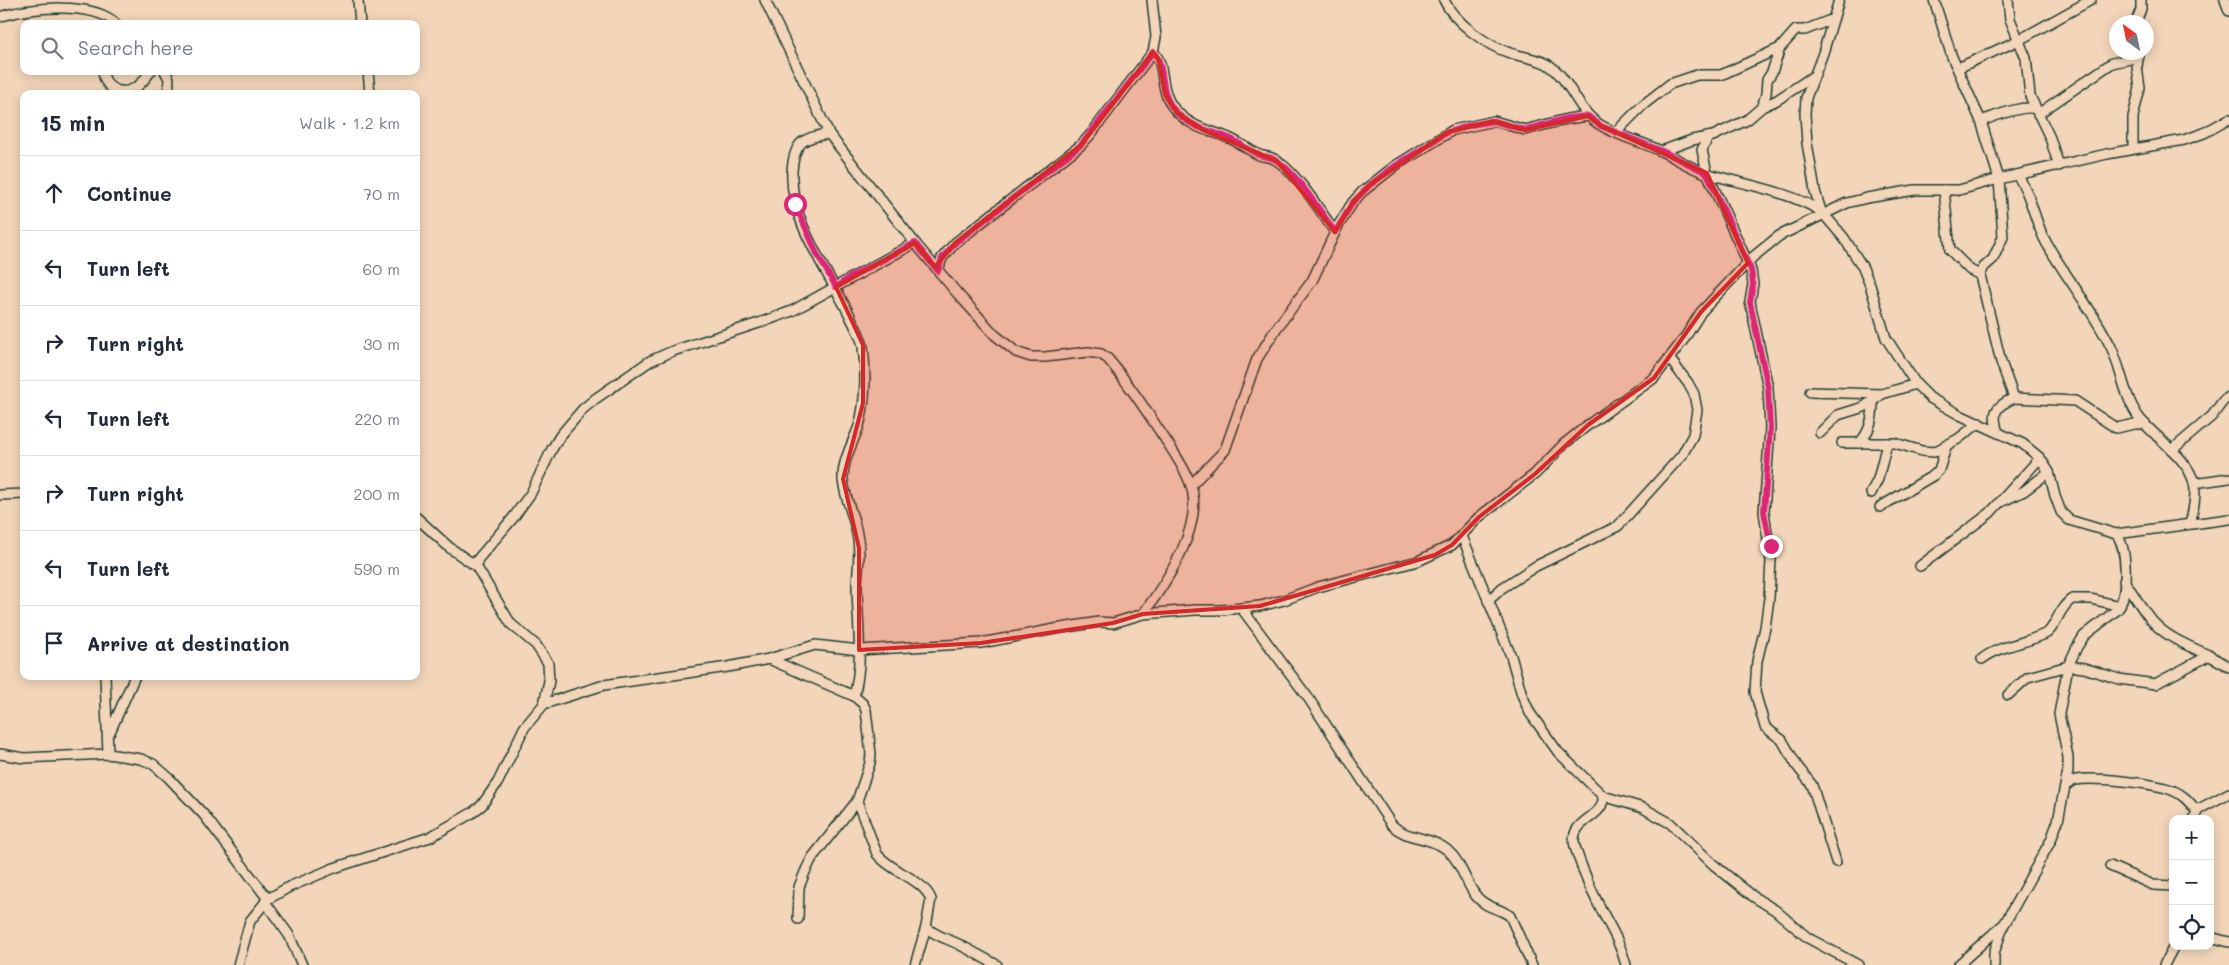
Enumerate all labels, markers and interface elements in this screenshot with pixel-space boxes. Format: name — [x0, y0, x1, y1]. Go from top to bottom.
north arrow — [2109, 15, 2154, 60]
search box — [20, 20, 420, 75]
icon: search — [38, 34, 66, 62]
text: Search here — [78, 35, 194, 60]
text: 15 min — [40, 109, 105, 136]
text: Walk · 1.2 km — [299, 112, 400, 133]
icon: ahead — [40, 179, 68, 207]
text: Continue — [87, 181, 172, 206]
text: 70 m — [363, 183, 400, 204]
route start — [784, 193, 807, 216]
icon: left — [40, 254, 68, 282]
text: Turn left — [87, 256, 170, 281]
text: 60 m — [363, 258, 400, 279]
icon: right — [40, 329, 68, 357]
text: Turn right — [87, 331, 184, 356]
text: 30 m — [363, 333, 400, 354]
icon: left — [40, 404, 68, 432]
text: Turn left — [87, 406, 170, 431]
text: 220 m — [354, 408, 400, 429]
icon: right — [40, 479, 68, 507]
text: Turn right — [87, 481, 184, 506]
text: 200 m — [353, 483, 400, 504]
route end — [1760, 535, 1783, 558]
icon: left — [40, 554, 68, 582]
text: Turn left — [87, 556, 170, 581]
text: 590 m — [353, 558, 400, 579]
icon: arrive — [40, 629, 68, 657]
text: Arrive at destination — [87, 631, 290, 656]
map controls — [2169, 815, 2214, 950]
button: + — [2169, 815, 2214, 860]
button: − — [2169, 860, 2214, 905]
button: locate — [2169, 905, 2214, 950]

